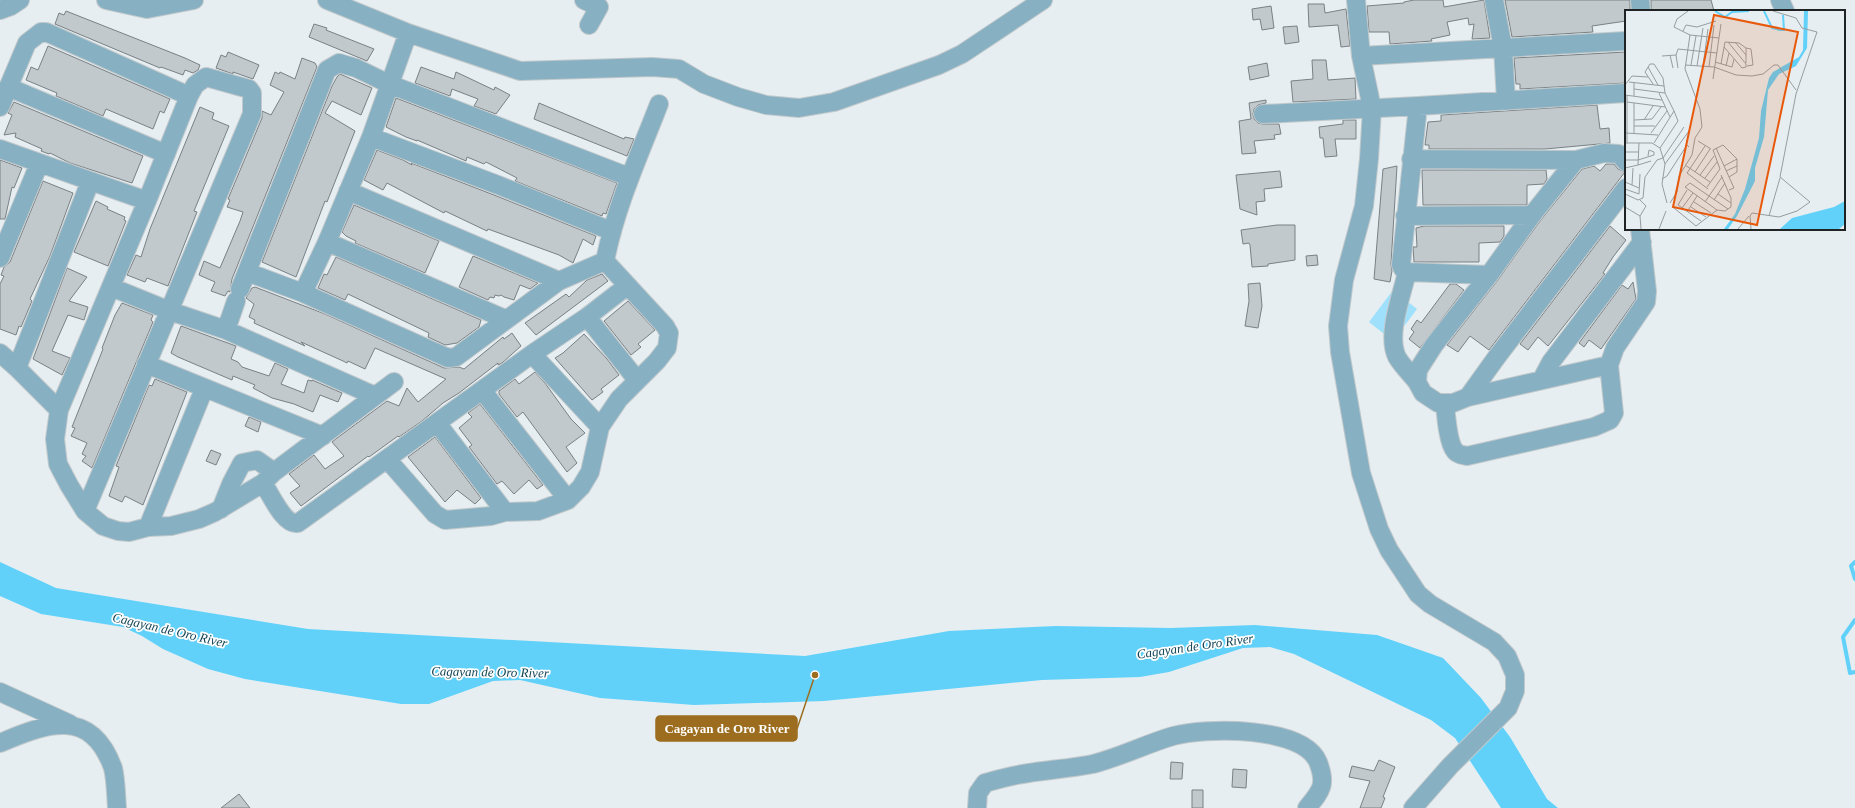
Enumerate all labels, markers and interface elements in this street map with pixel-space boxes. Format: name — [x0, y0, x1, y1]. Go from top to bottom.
inset map — [1625, 10, 1845, 230]
water label: Cagayan de Oro River — [111, 609, 230, 651]
water label: Cagayan de Oro River — [1136, 630, 1255, 662]
water label: Cagayan de Oro River — [431, 663, 550, 681]
callout: Cagayan de Oro River — [656, 716, 797, 741]
text: Cagayan de Oro River — [664, 721, 790, 736]

